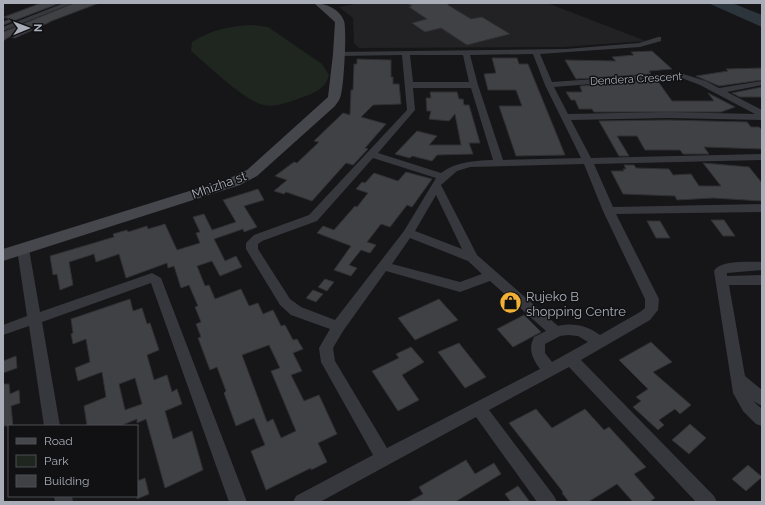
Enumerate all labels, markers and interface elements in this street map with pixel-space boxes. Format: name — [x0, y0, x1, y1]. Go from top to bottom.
north arrow — [8, 8, 48, 48]
text: N — [31, 24, 44, 32]
street label: Dendera Crescent — [590, 70, 683, 88]
street label: Mhizha st — [190, 168, 249, 202]
place label: Rujeko B shopping Centre — [526, 289, 626, 319]
shop icon: Rujeko B shopping Centre — [497, 290, 523, 316]
legend — [8, 425, 138, 497]
text: Road — [44, 434, 73, 448]
text: Park — [44, 454, 69, 468]
text: Building — [44, 474, 90, 488]

